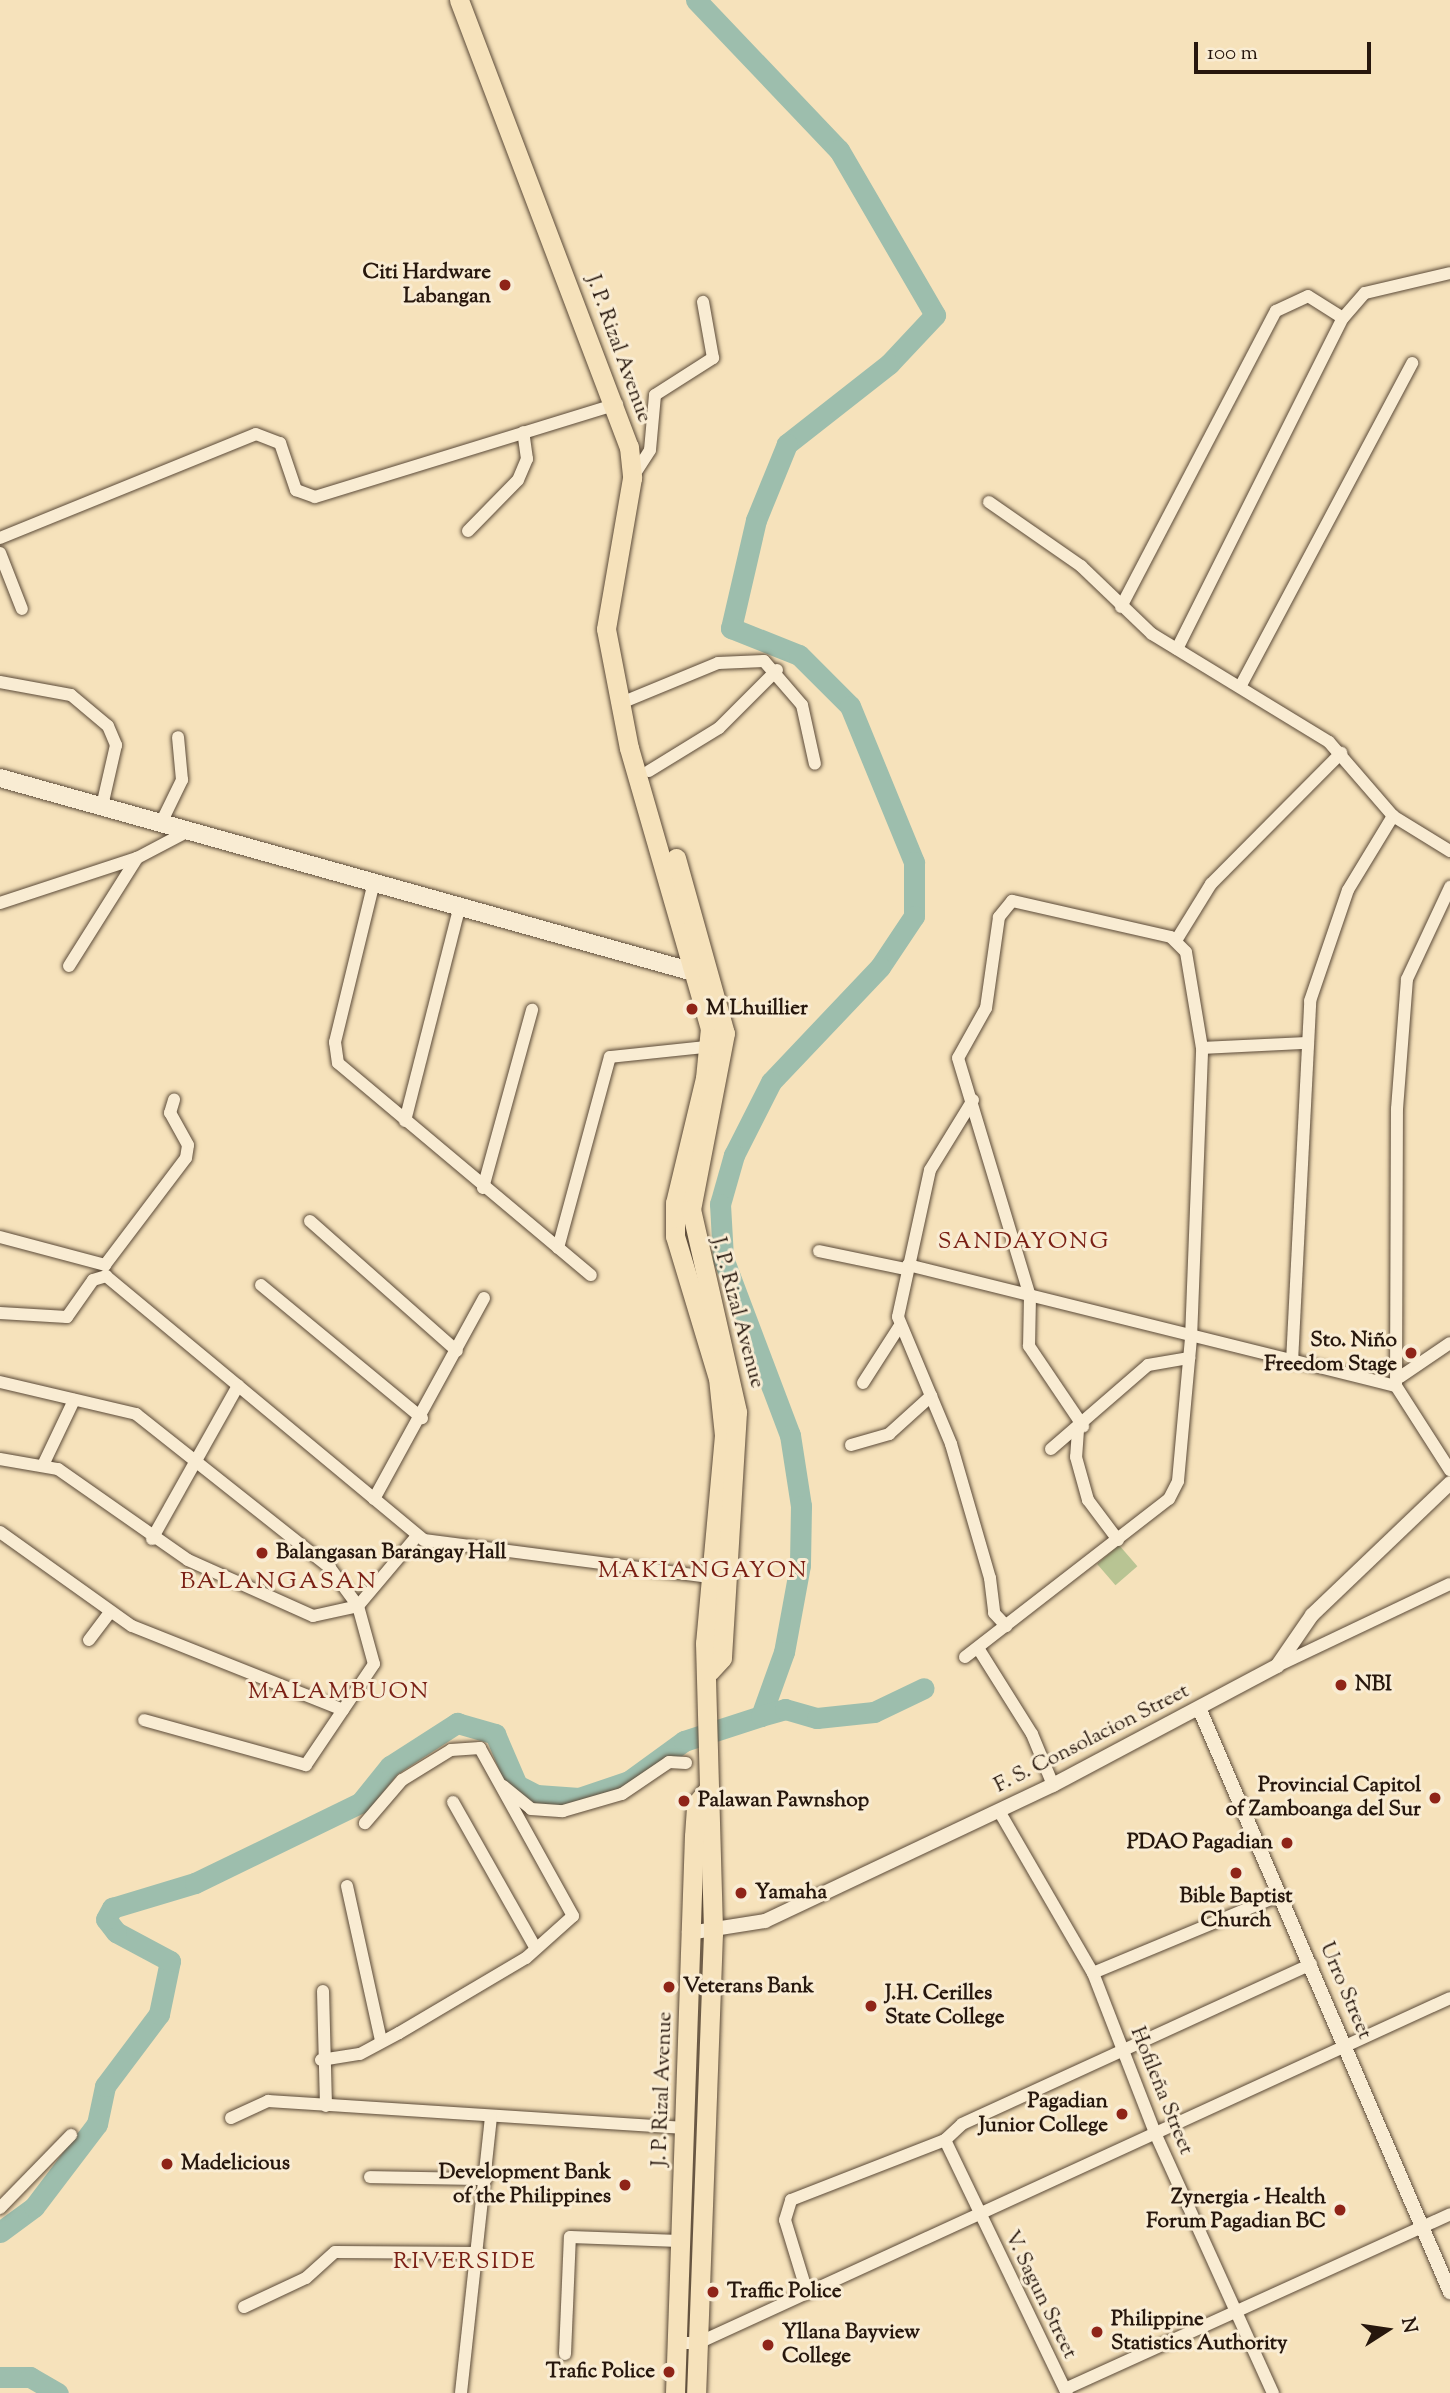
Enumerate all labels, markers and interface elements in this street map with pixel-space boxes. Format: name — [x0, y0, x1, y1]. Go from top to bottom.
scale bar — [1198, 28, 1375, 72]
text: 100 m — [1207, 39, 1258, 69]
place label: Citi Hardware Labangan — [363, 260, 491, 310]
street label: J. P. Rizal Avenue — [580, 272, 656, 426]
marker: Citi Hardware Labangan — [497, 277, 513, 293]
place label: M Lhuillier — [706, 996, 808, 1022]
marker: M Lhuillier — [684, 1001, 700, 1017]
district label: SANDAYONG — [939, 1229, 1109, 1257]
street label: J. P. Rizal Avenue — [705, 1235, 769, 1391]
place label: Sto. Niño Freedom Stage — [1264, 1328, 1397, 1378]
marker: Sto. Niño Freedom Stage — [1403, 1345, 1419, 1361]
place label: Balangasan Barangay Hall — [276, 1540, 506, 1566]
marker: Balangasan Barangay Hall — [254, 1545, 270, 1561]
district label: MAKIANGAYON — [599, 1558, 807, 1586]
district label: BALANGASAN — [181, 1569, 377, 1597]
place label: NBI — [1355, 1672, 1392, 1698]
marker: NBI — [1333, 1677, 1349, 1693]
district label: MALAMBUON — [249, 1679, 429, 1707]
street label: F. S. Consolacion Street — [990, 1679, 1194, 1799]
place label: Provincial Capitol of Zamboanga del Sur — [1226, 1773, 1421, 1823]
place label: Palawan Pawnshop — [698, 1788, 869, 1814]
marker: Provincial Capitol of Zamboanga del Sur — [1427, 1790, 1443, 1806]
marker: Palawan Pawnshop — [676, 1793, 692, 1809]
place label: PDAO Pagadian — [1127, 1830, 1273, 1856]
marker: PDAO Pagadian — [1279, 1835, 1295, 1851]
marker: Bible Baptist Church — [1228, 1865, 1244, 1881]
place label: Yamaha — [755, 1880, 827, 1906]
place label: Bible Baptist Church — [1179, 1884, 1293, 1934]
marker: Yamaha — [733, 1885, 749, 1901]
street label: Urro Street — [1313, 1939, 1377, 2043]
place label: Veterans Bank — [683, 1974, 814, 2000]
marker: Veterans Bank — [661, 1979, 677, 1995]
place label: J.H. Cerilles State College — [885, 1981, 1005, 2031]
marker: J.H. Cerilles State College — [863, 1998, 879, 2014]
street label: J. P. Rizal Avenue — [648, 2011, 678, 2167]
street label: Hofileña Street — [1124, 2023, 1198, 2159]
place label: Pagadian Junior College — [979, 2089, 1108, 2139]
marker: Pagadian Junior College — [1114, 2106, 1130, 2122]
place label: Madelicious — [181, 2151, 290, 2177]
marker: Madelicious — [159, 2156, 175, 2172]
place label: Development Bank of the Philippines — [439, 2160, 611, 2210]
marker: Development Bank of the Philippines — [617, 2177, 633, 2193]
place label: Zynergia - Health Forum Pagadian BC — [1146, 2185, 1326, 2235]
marker: Zynergia - Health Forum Pagadian BC — [1332, 2202, 1348, 2218]
street label: V. Sagun Street — [998, 2227, 1082, 2363]
district label: RIVERSIDE — [394, 2249, 536, 2277]
place label: Traffic Police — [727, 2279, 842, 2305]
marker: Traffic Police — [705, 2284, 721, 2300]
north arrow — [1352, 2295, 1422, 2365]
place label: Philippine Statistics Authority — [1111, 2307, 1287, 2357]
text: N — [1393, 2315, 1423, 2336]
place label: Yllana Bayview College — [782, 2320, 920, 2370]
marker: Philippine Statistics Authority — [1089, 2324, 1105, 2340]
marker: Yllana Bayview College — [760, 2337, 776, 2353]
place label: Trafic Police — [546, 2359, 655, 2385]
marker: Trafic Police — [661, 2364, 677, 2380]

